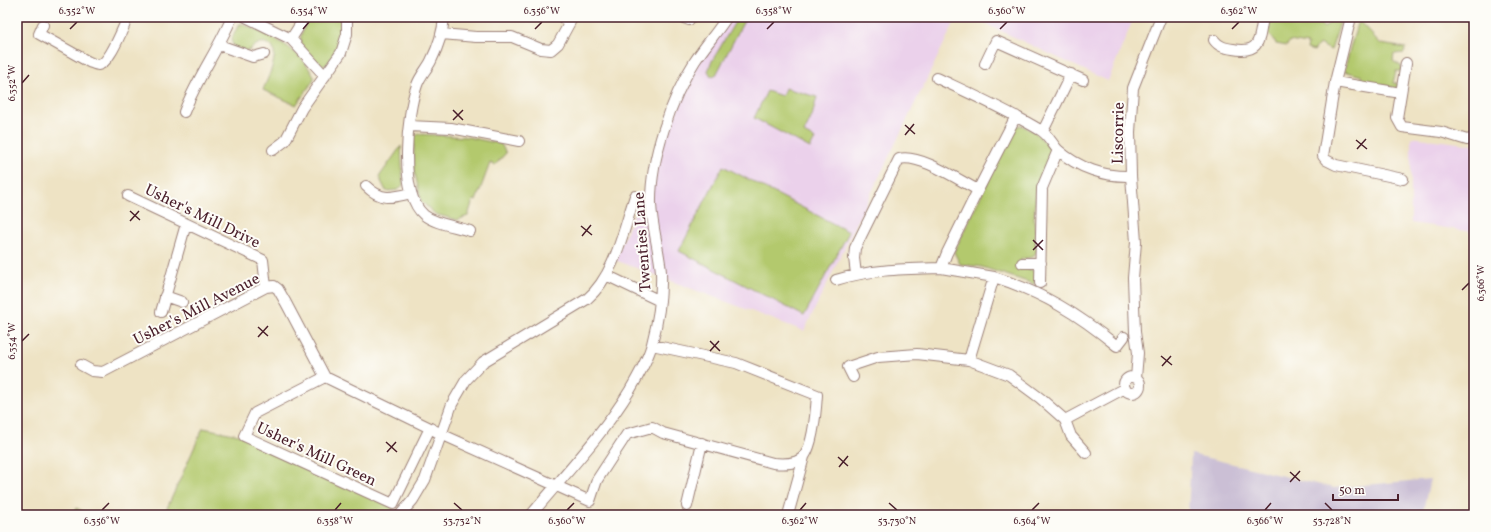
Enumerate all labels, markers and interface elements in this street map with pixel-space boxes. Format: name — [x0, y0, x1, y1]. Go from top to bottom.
text: 6.352°W — [59, 4, 95, 18]
text: 6.354°W — [291, 4, 327, 18]
text: 6.356°W — [524, 4, 560, 18]
text: 6.358°W — [756, 4, 792, 18]
text: 6.360°W — [988, 4, 1026, 18]
text: 6.362°W — [1221, 4, 1257, 18]
text: 6.352°W — [5, 65, 19, 101]
street label: Liscorrie — [1107, 102, 1131, 164]
street label: Usher's Mill Drive — [141, 179, 264, 254]
street label: Twenties Lane — [629, 191, 657, 293]
text: 6.366°W — [1474, 265, 1488, 301]
street label: Usher's Mill Avenue — [130, 268, 264, 351]
text: 6.354°W — [5, 323, 19, 359]
street label: Usher's Mill Green — [252, 417, 380, 492]
scale bar — [1333, 476, 1398, 502]
text: 50 m — [1339, 483, 1365, 499]
text: 6.356°W — [84, 514, 120, 528]
text: 6.358°W — [317, 514, 353, 528]
text: 53.732°N — [443, 514, 482, 528]
text: 6.360°W — [548, 514, 586, 528]
text: 6.362°W — [782, 514, 818, 528]
text: 53.730°N — [878, 514, 917, 528]
text: 6.364°W — [1014, 514, 1050, 528]
text: 6.366°W — [1247, 514, 1283, 528]
text: 53.728°N — [1313, 514, 1352, 528]

